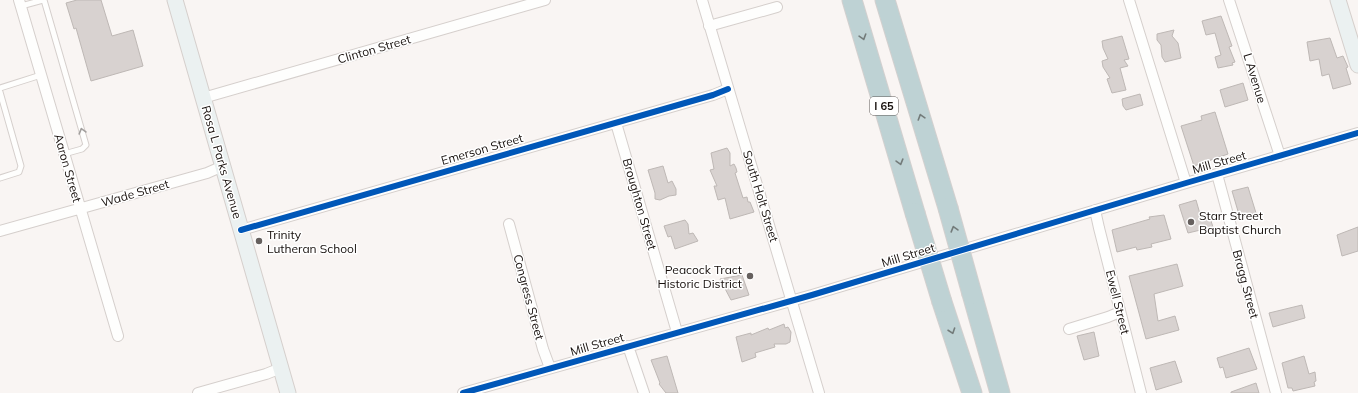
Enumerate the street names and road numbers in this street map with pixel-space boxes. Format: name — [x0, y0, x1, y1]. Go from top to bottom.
street label: Clinton Street — [336, 31, 412, 67]
street label: L Avenue — [1240, 51, 1270, 105]
road number: I 65 — [870, 97, 898, 115]
street label: Rosa L Parks Avenue — [199, 104, 245, 220]
street label: Emerson Street — [439, 130, 525, 168]
street label: Aaron Street — [51, 132, 85, 204]
street label: Mill Street — [1190, 147, 1248, 177]
street label: South Holt Street — [740, 148, 782, 244]
street label: Broughton Street — [620, 156, 660, 252]
street label: Wade Street — [99, 176, 171, 210]
street label: Mill Street — [879, 240, 937, 270]
street label: Bragg Street — [1230, 248, 1262, 320]
street label: Congress Street — [510, 253, 548, 341]
street label: Ewell Street — [1103, 268, 1133, 336]
street label: Mill Street — [568, 329, 626, 359]

